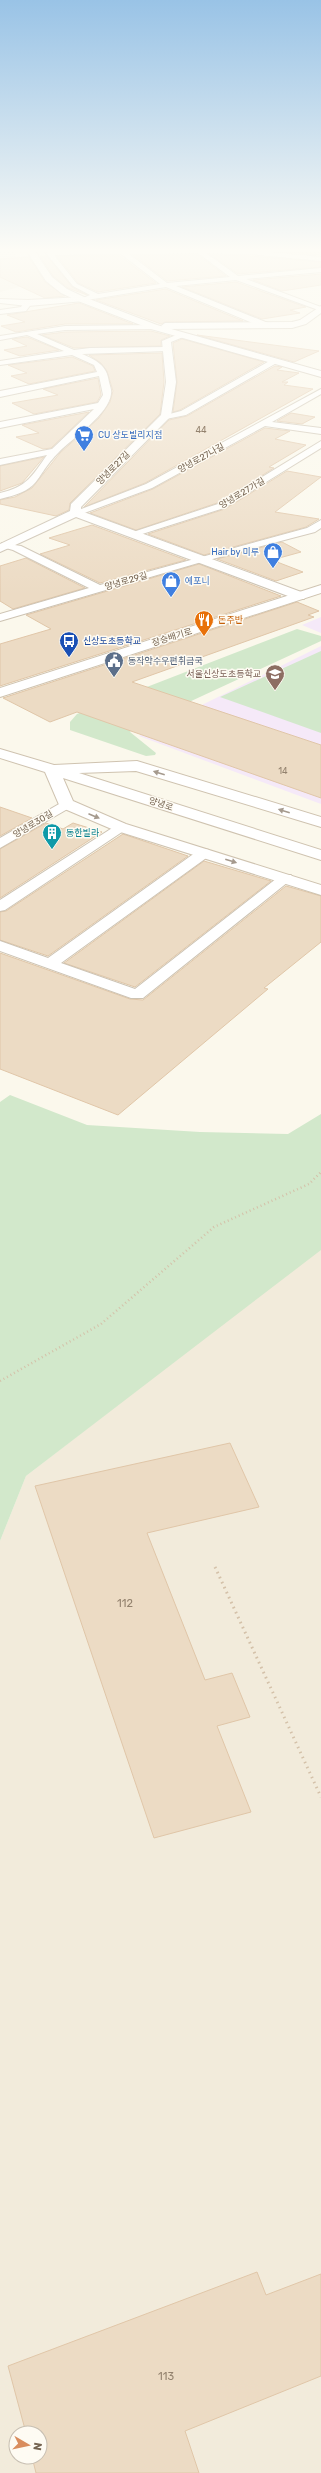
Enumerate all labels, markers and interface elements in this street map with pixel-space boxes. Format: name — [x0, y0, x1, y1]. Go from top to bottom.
supermarket icon: CU 상도빌리지점 — [73, 424, 95, 452]
house number: 44 — [195, 425, 207, 435]
place label: CU 상도빌리지점 — [98, 430, 162, 440]
street label: 양녕로27나길 — [176, 441, 226, 475]
street label: 양녕로27길 — [94, 449, 132, 487]
street label: 양녕로27가길 — [217, 476, 267, 510]
shop icon: Hair by 미루 — [262, 541, 284, 569]
place label: Hair by 미루 — [211, 547, 259, 557]
street label: 양녕로29길 — [104, 570, 148, 592]
shop icon: 에포니 — [160, 570, 182, 598]
place label: 에포니 — [185, 576, 210, 586]
restaurant icon: 돈주반 — [193, 609, 215, 637]
place label: 돈주반 — [218, 615, 244, 625]
street label: 장승배기로 — [151, 626, 193, 648]
bus stop icon: 신상도초등학교 — [58, 630, 80, 658]
place label: 신상도초등학교 — [83, 635, 141, 646]
public building icon: 동작약수우편취급국 — [103, 650, 125, 678]
place label: 동작약수우편취급국 — [128, 655, 203, 666]
school or university icon: 서울신상도초등학교 — [264, 663, 286, 691]
place label: 서울신상도초등학교 — [186, 668, 261, 679]
house number: 14 — [278, 766, 288, 776]
one-way arrow — [153, 770, 165, 776]
street label: 양녕로 — [148, 795, 174, 813]
street label: 양녕로30길 — [11, 808, 55, 840]
one-way arrow — [277, 808, 289, 814]
one-way arrow — [88, 813, 100, 819]
building icon: 동한빌라 — [41, 822, 63, 850]
place label: 동한빌라 — [66, 828, 100, 838]
one-way arrow — [225, 858, 237, 864]
house number: 112 — [117, 1597, 133, 1610]
house number: 113 — [158, 2370, 174, 2383]
north arrow — [8, 2425, 48, 2465]
text: N — [30, 2442, 44, 2451]

